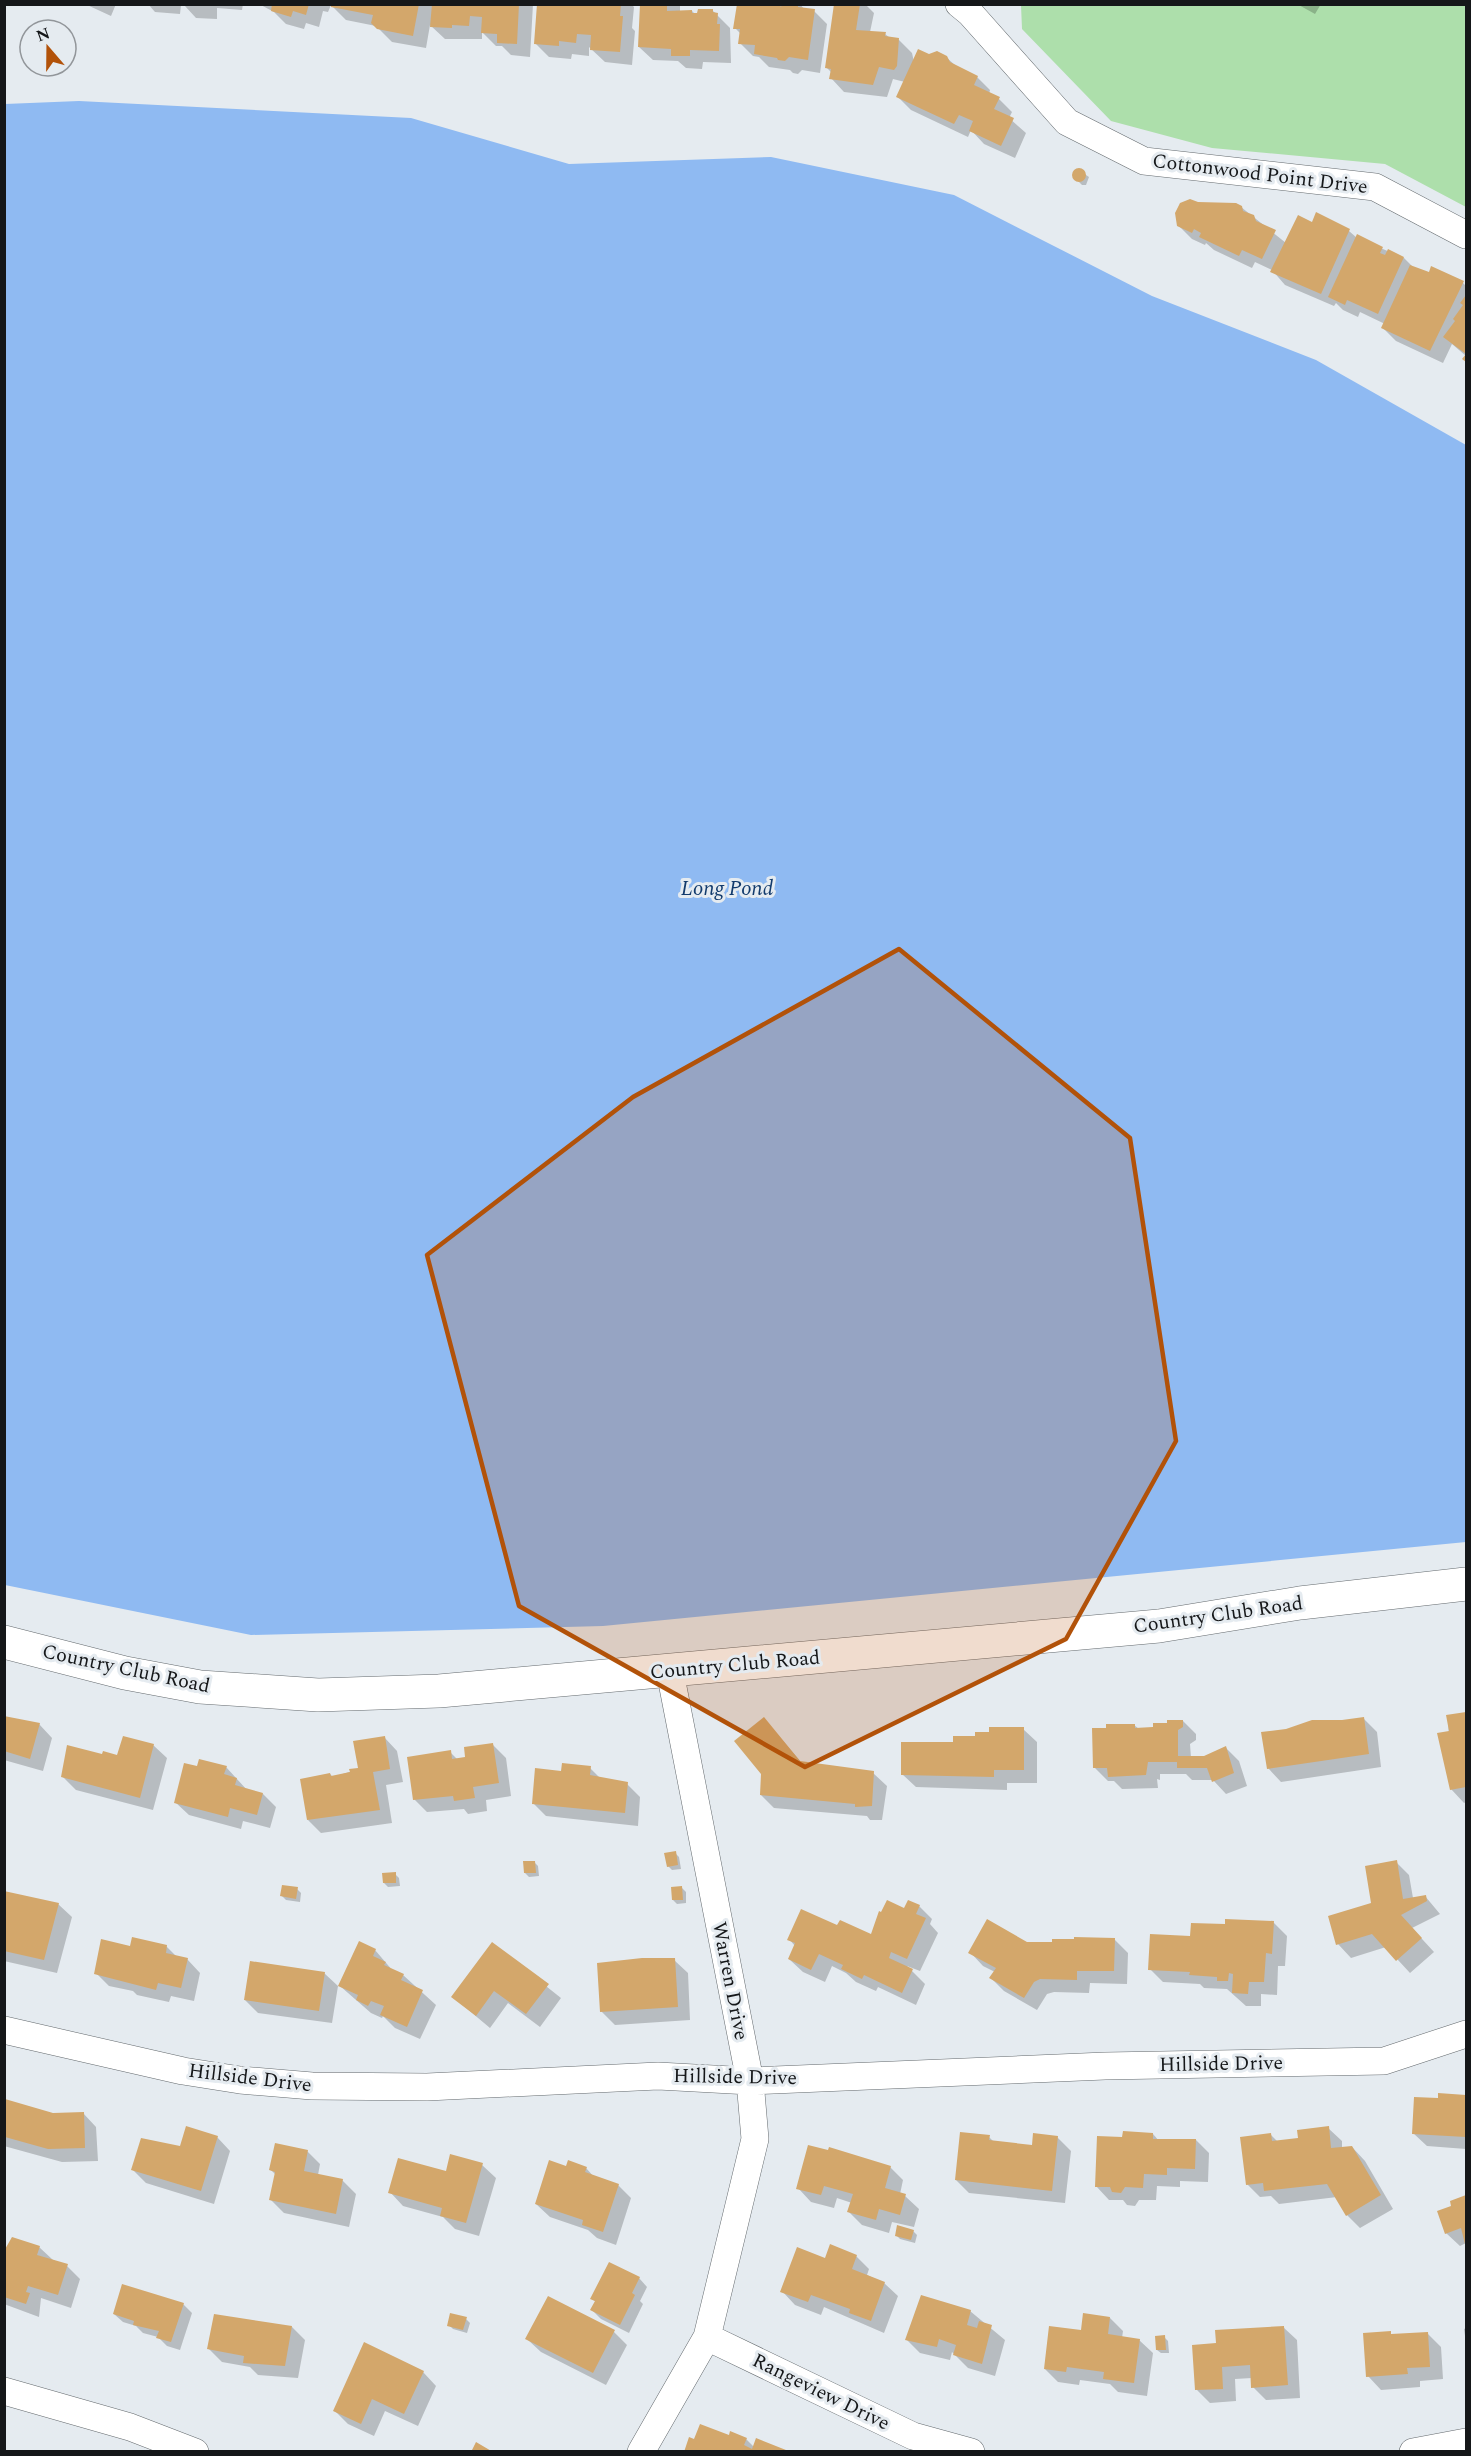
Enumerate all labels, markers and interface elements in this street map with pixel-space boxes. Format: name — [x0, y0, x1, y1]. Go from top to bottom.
north arrow — [18, 18, 78, 78]
text: N — [33, 21, 53, 48]
street label: Cottonwood Point Drive — [1151, 146, 1369, 202]
water label: Long Pond — [681, 873, 774, 905]
street label: Country Club Road — [1131, 1588, 1305, 1642]
street label: Country Club Road — [39, 1637, 213, 1701]
street label: Country Club Road — [649, 1643, 821, 1687]
street label: Warren Drive — [704, 1919, 756, 2043]
street label: Hillside Drive — [1159, 2048, 1283, 2080]
street label: Hillside Drive — [187, 2056, 313, 2100]
street label: Hillside Drive — [673, 2061, 797, 2093]
street label: Rangeview Drive — [747, 2346, 895, 2438]

